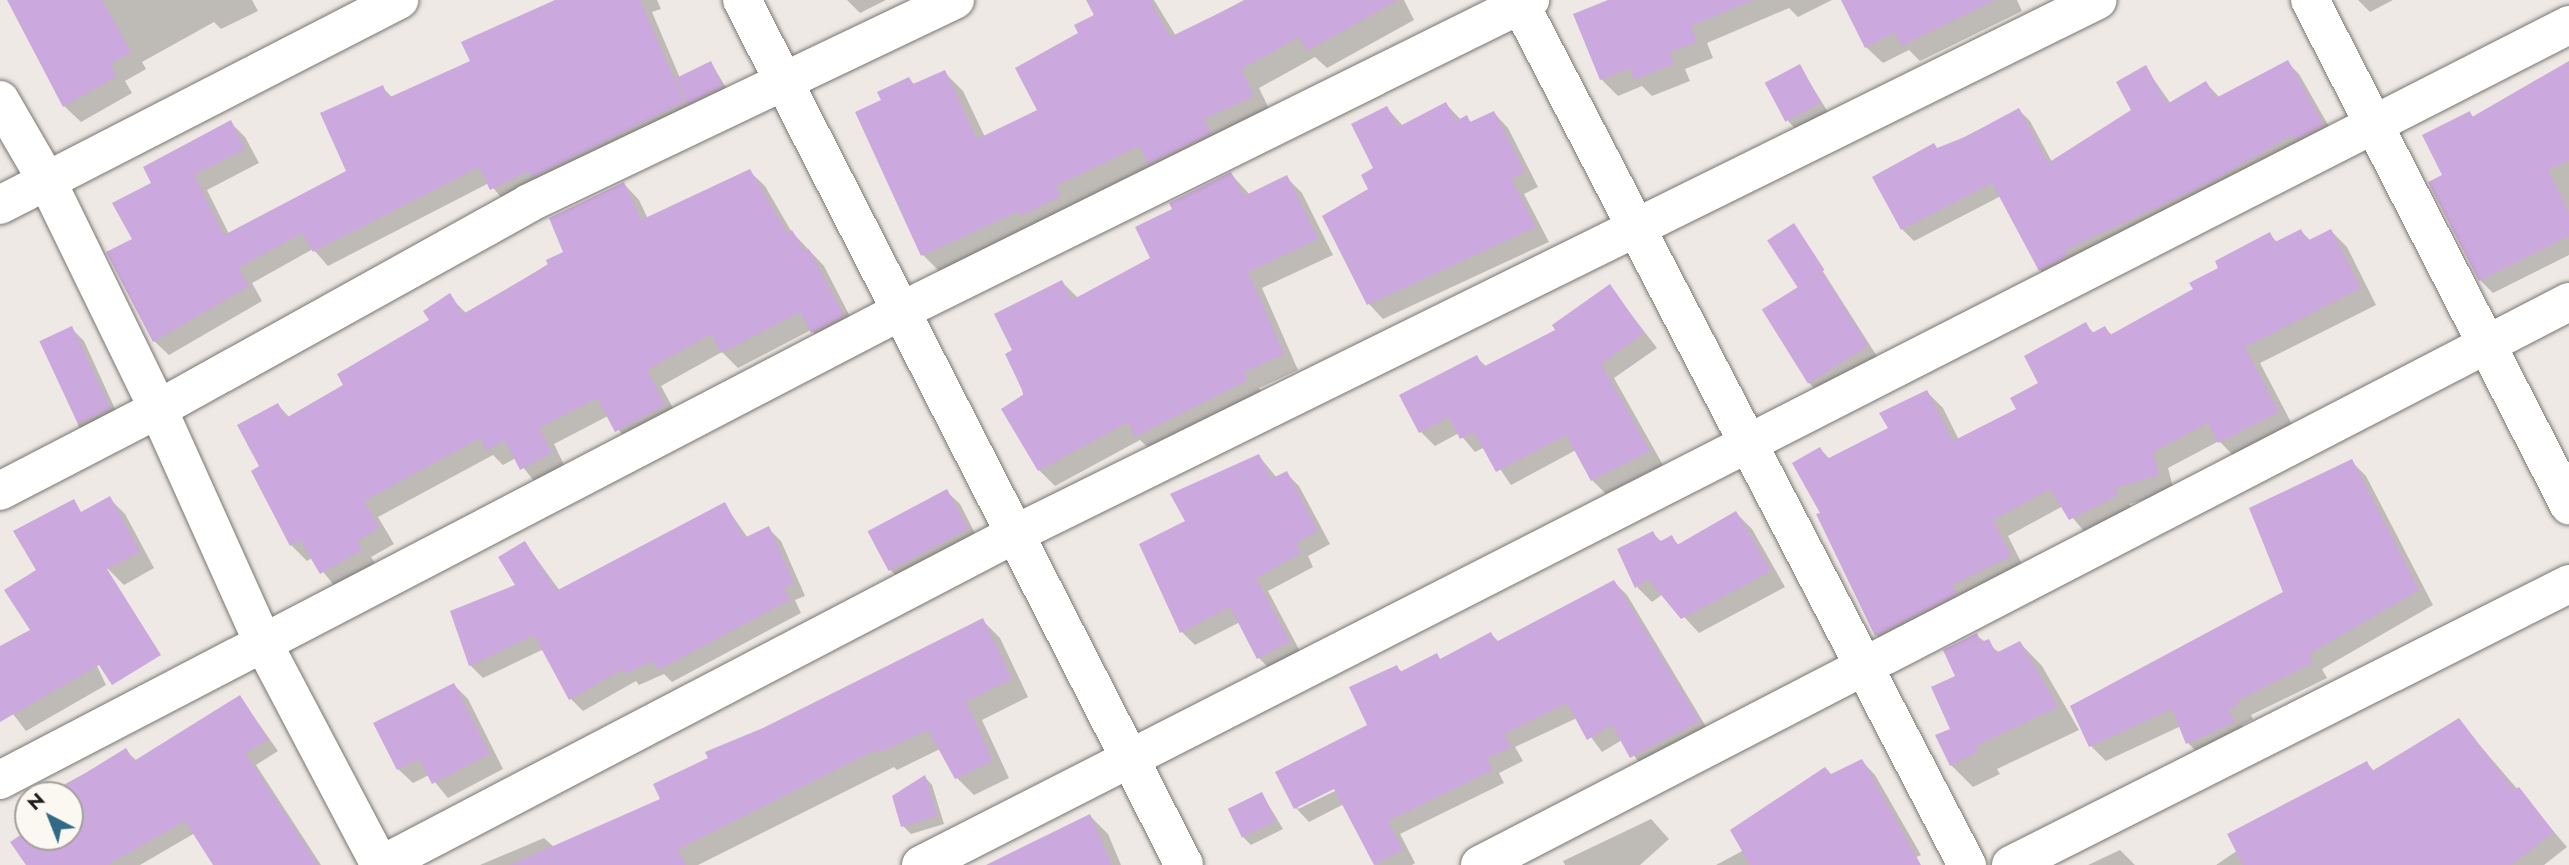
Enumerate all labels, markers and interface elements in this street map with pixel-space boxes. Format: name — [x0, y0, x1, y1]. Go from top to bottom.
north arrow — [14, 781, 84, 851]
text: N — [21, 786, 51, 817]

